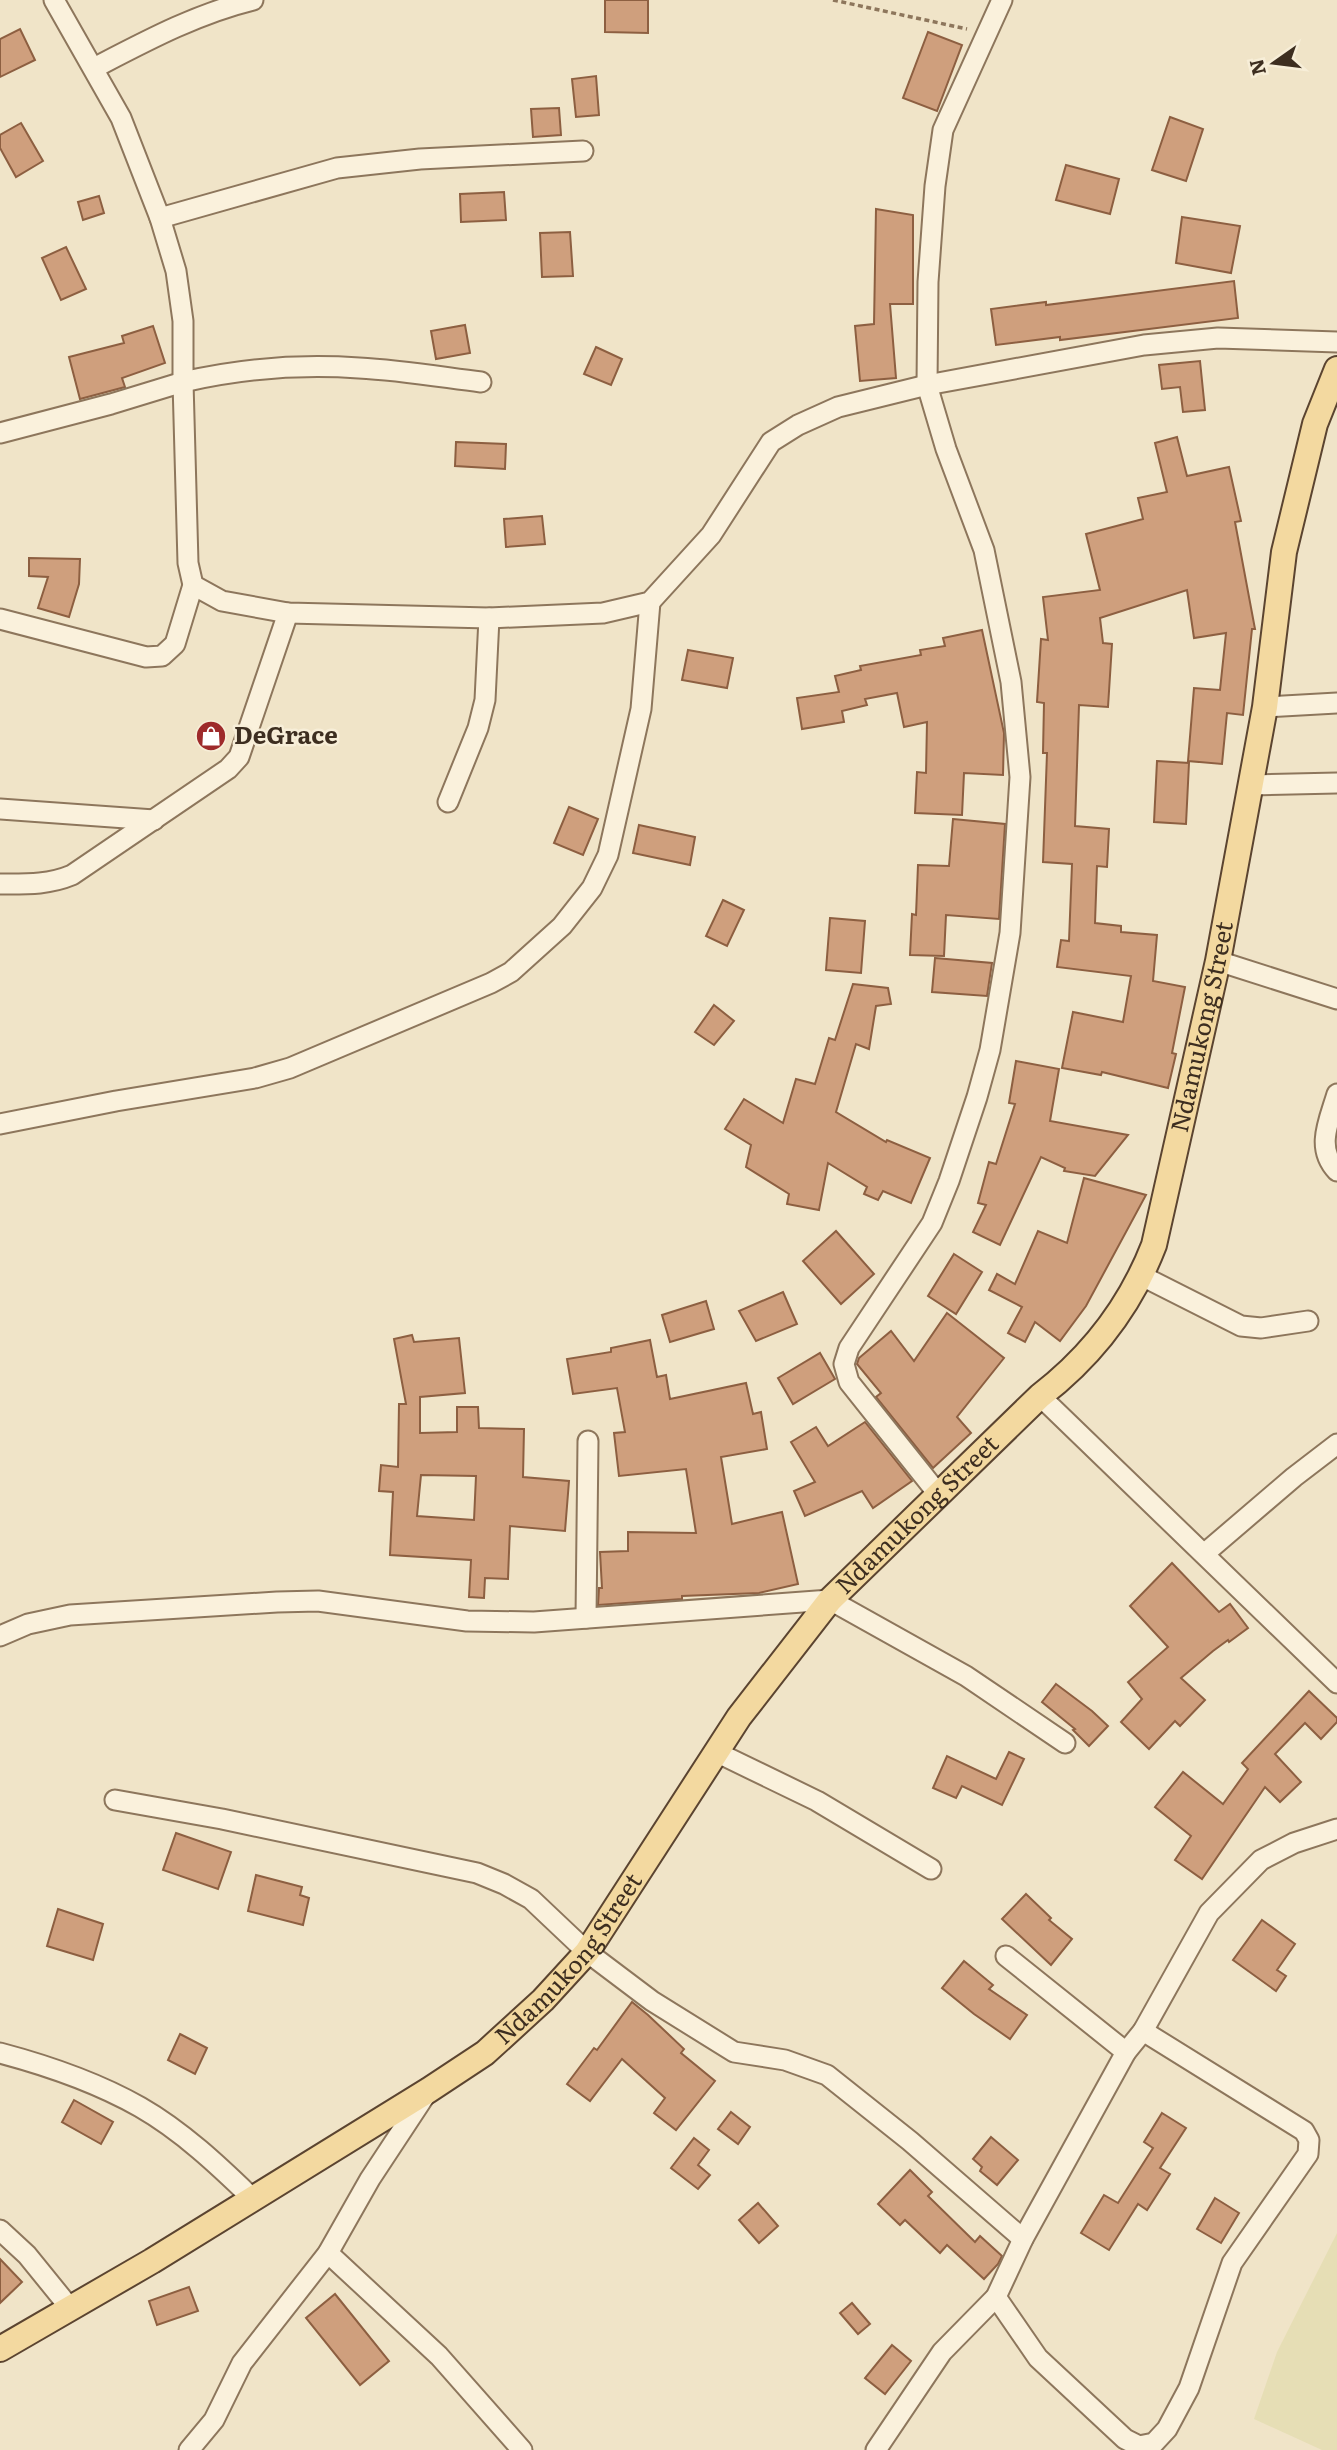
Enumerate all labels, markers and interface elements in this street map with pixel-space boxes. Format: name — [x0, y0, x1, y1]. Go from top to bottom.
north arrow — [1239, 28, 1309, 98]
text: N — [1241, 56, 1272, 78]
place label: DeGrace — [234, 716, 338, 751]
shop icon: DeGrace — [194, 719, 228, 753]
street label: Ndamukong Street — [1160, 918, 1240, 1135]
street label: Ndamukong Street — [826, 1426, 1005, 1601]
street label: Ndamukong Street — [486, 1865, 649, 2051]

